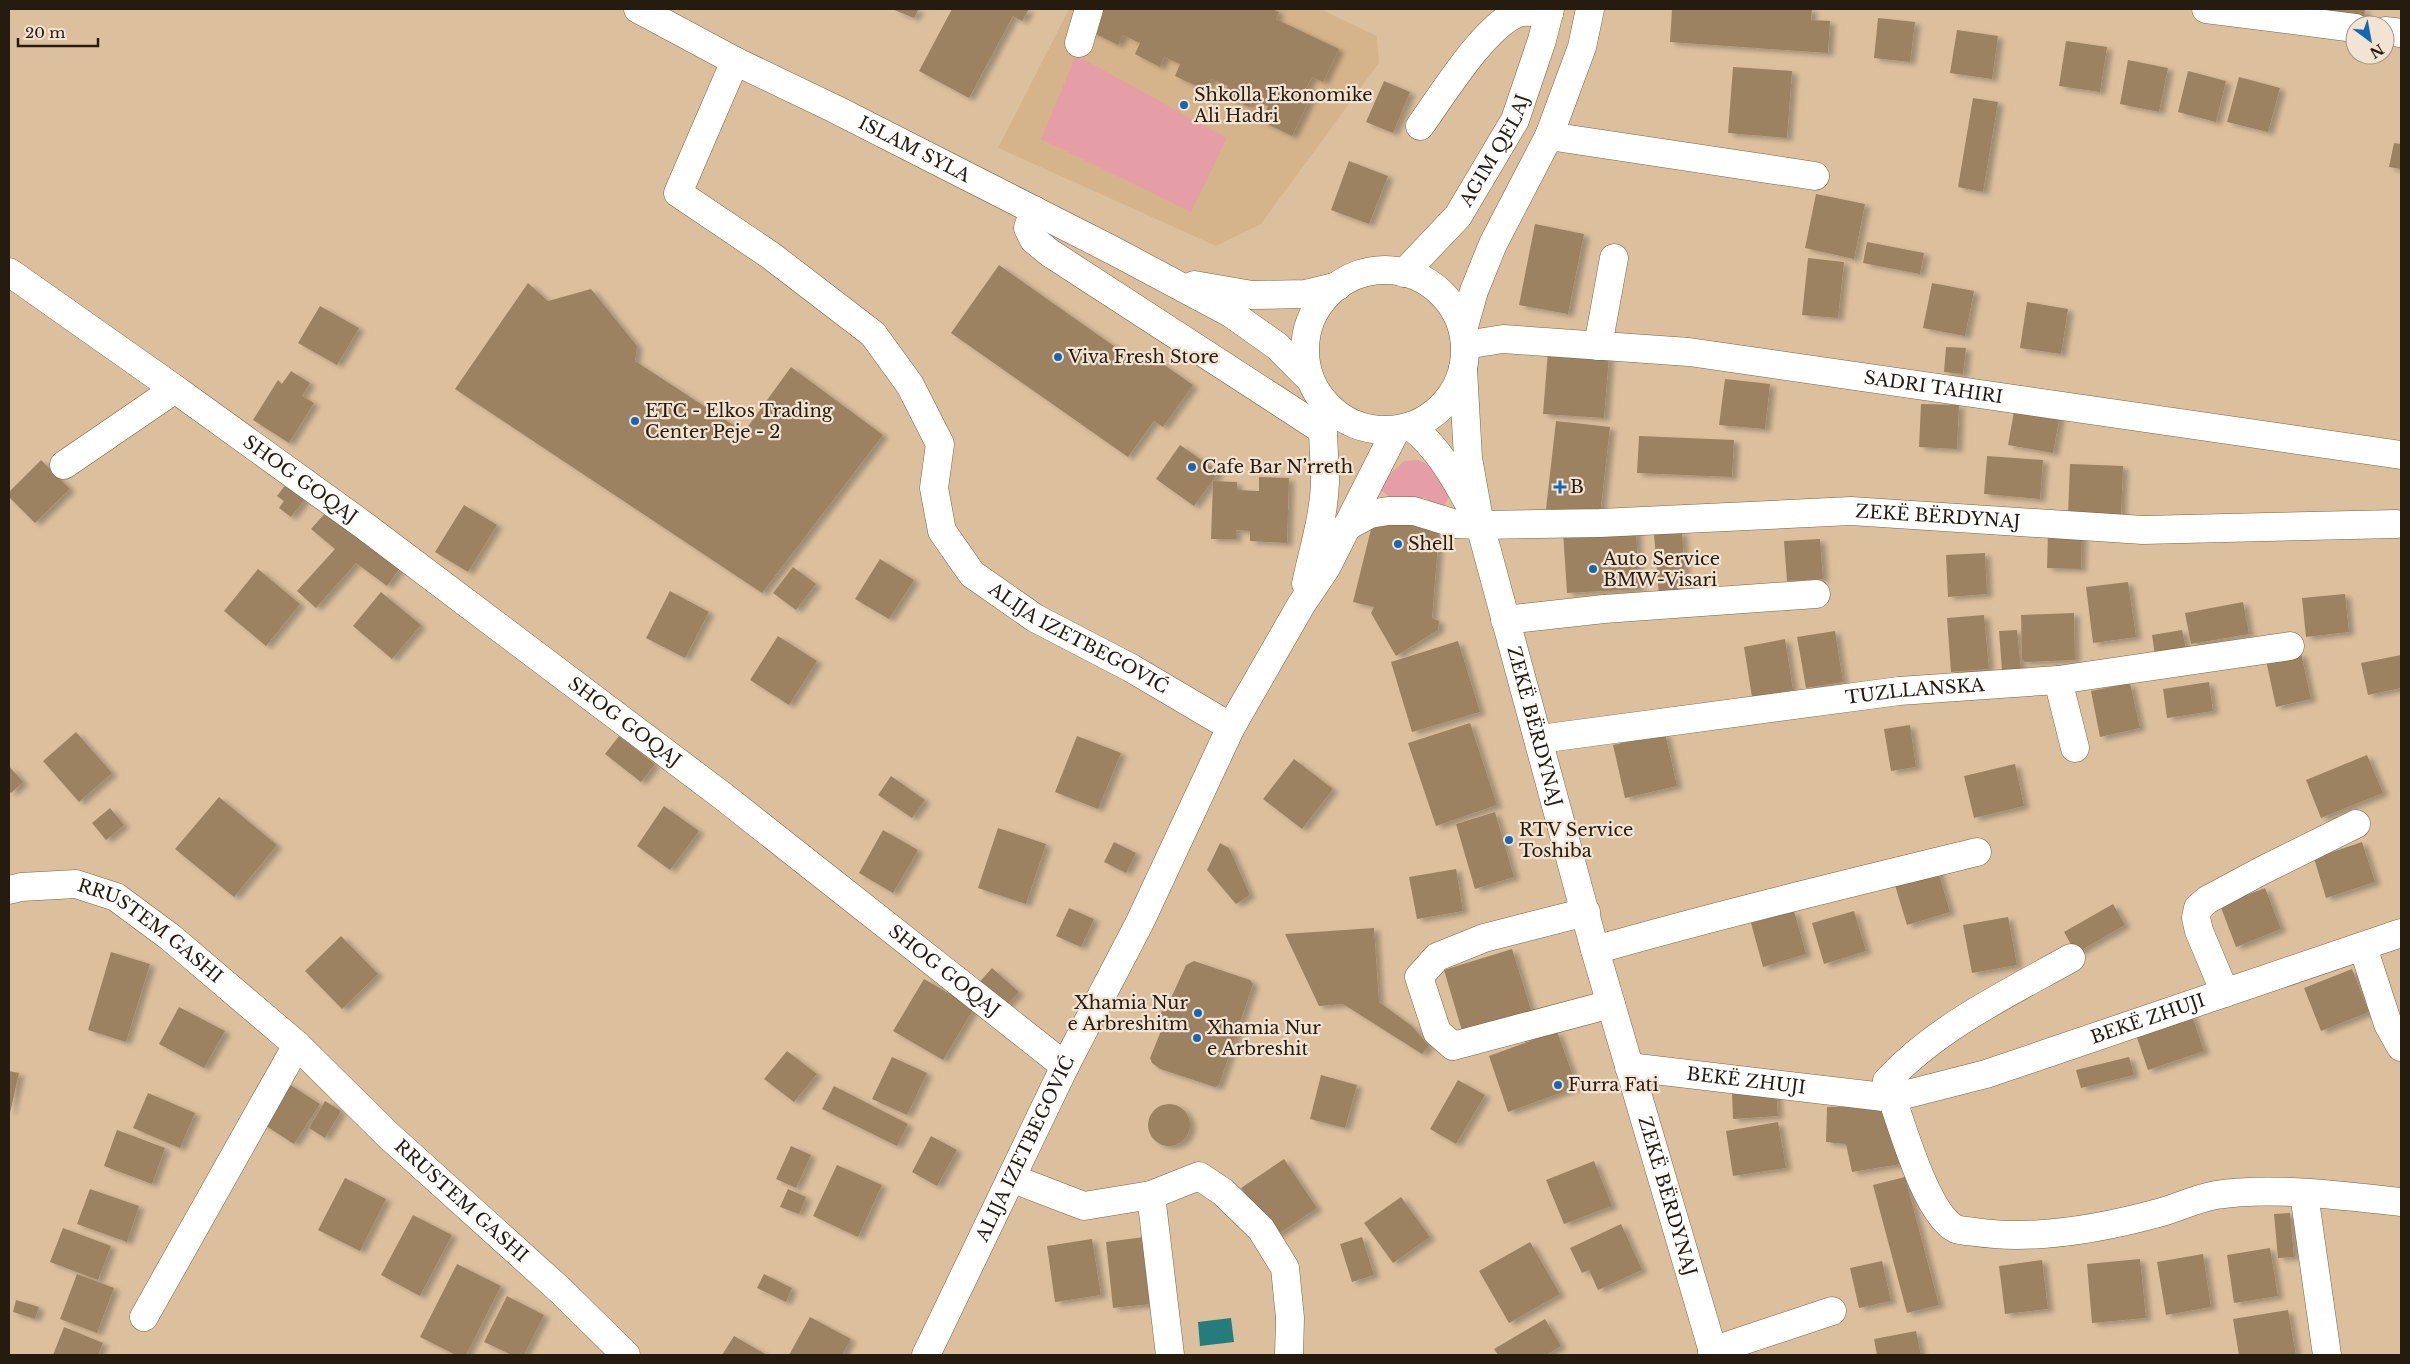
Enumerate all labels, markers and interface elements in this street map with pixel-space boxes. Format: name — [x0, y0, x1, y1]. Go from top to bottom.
scale bar — [18, 15, 98, 47]
north arrow — [2345, 15, 2395, 65]
text: 20 m — [25, 23, 65, 42]
text: N — [2367, 40, 2387, 62]
place label: Shkolla Ekonomike Ali Hadri — [1193, 84, 1373, 127]
street label: AGIM QELAJ — [1455, 91, 1534, 211]
marker: Shkolla Ekonomike Ali Hadri — [1178, 99, 1190, 111]
street label: ISLAM SYLA — [855, 112, 975, 187]
place label: Viva Fresh Store — [1067, 346, 1219, 368]
marker: Viva Fresh Store — [1052, 351, 1064, 363]
street label: SADRI TAHIRI — [1863, 366, 2004, 408]
place label: ETC - Elkos Trading Center Peje - 2 — [645, 400, 833, 443]
marker: ETC - Elkos Trading Center Peje - 2 — [629, 415, 641, 427]
street label: SHOG GOQAJ — [239, 431, 362, 528]
place label: Cafe Bar N’rreth — [1202, 456, 1353, 478]
marker: Cafe Bar N’rreth — [1186, 461, 1198, 473]
place label: B — [1570, 476, 1584, 498]
marker: B — [1554, 481, 1566, 493]
street label: ZEKË BËRDYNAJ — [1855, 500, 2021, 533]
place label: Shell — [1408, 533, 1454, 555]
marker: Shell — [1392, 538, 1404, 550]
place label: Auto Service BMW-Visari — [1602, 548, 1720, 591]
marker: Auto Service BMW-Visari — [1587, 563, 1599, 575]
street label: ALIJA IZETBEGOVIĆ — [984, 578, 1173, 698]
street label: ZEKË BËRDYNAJ — [1502, 644, 1567, 809]
street label: SHOG GOQAJ — [564, 672, 685, 772]
street label: TUZLLANSKA — [1844, 674, 1986, 709]
place label: RTV Service Toshiba — [1519, 819, 1633, 862]
marker: RTV Service Toshiba — [1503, 834, 1515, 846]
street label: RRUSTEM GASHI — [75, 874, 227, 988]
street label: SHOG GOQAJ — [884, 920, 1004, 1021]
street label: BEKË ZHUJI — [2088, 989, 2208, 1049]
place label: Xhamia Nur e Arbreshitm — [1067, 992, 1188, 1035]
marker: Xhamia Nur e Arbreshitm — [1192, 1007, 1204, 1019]
place label: Xhamia Nur e Arbreshit — [1207, 1017, 1321, 1060]
marker: Xhamia Nur e Arbreshit — [1191, 1032, 1203, 1044]
street label: ALIJA IZETBEGOVIĆ — [971, 1052, 1079, 1246]
street label: BEKË ZHUJI — [1685, 1063, 1807, 1099]
place label: Furra Fati — [1568, 1074, 1659, 1096]
marker: Furra Fati — [1552, 1079, 1564, 1091]
street label: ZEKË BËRDYNAJ — [1633, 1114, 1701, 1279]
street label: RRUSTEM GASHI — [390, 1135, 533, 1267]

